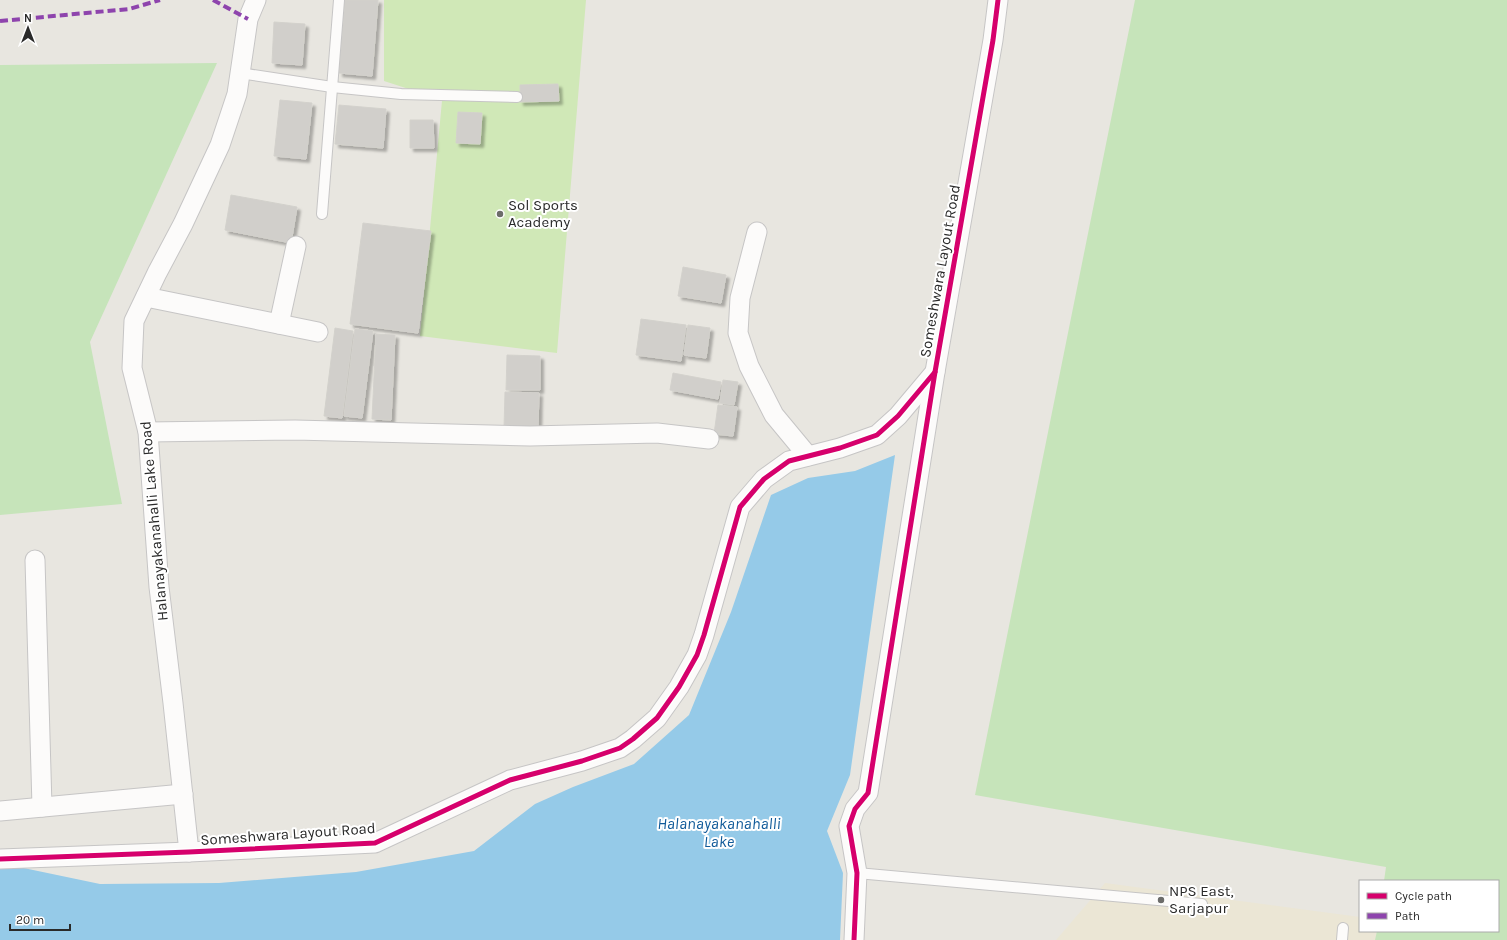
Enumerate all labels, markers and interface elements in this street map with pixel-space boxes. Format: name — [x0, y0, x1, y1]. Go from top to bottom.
north arrow — [8, 8, 48, 48]
text: N — [24, 12, 32, 25]
street label: Someshwara Layout Road — [916, 183, 964, 359]
place label: Sol Sports Academy — [508, 196, 578, 231]
marker: Sol Sports Academy — [495, 209, 505, 219]
street label: Halanayakanahalli Lake Road — [136, 420, 172, 622]
water label: Halanayakanahalli Lake — [657, 814, 781, 851]
street label: Someshwara Layout Road — [200, 819, 376, 849]
legend — [1359, 880, 1499, 932]
place label: NPS East, Sarjapur — [1169, 882, 1234, 917]
text: Cycle path — [1395, 889, 1452, 903]
marker: NPS East, Sarjapur — [1156, 895, 1166, 905]
scale bar — [10, 906, 70, 932]
text: Path — [1395, 909, 1420, 923]
text: 20 m — [16, 913, 44, 927]

